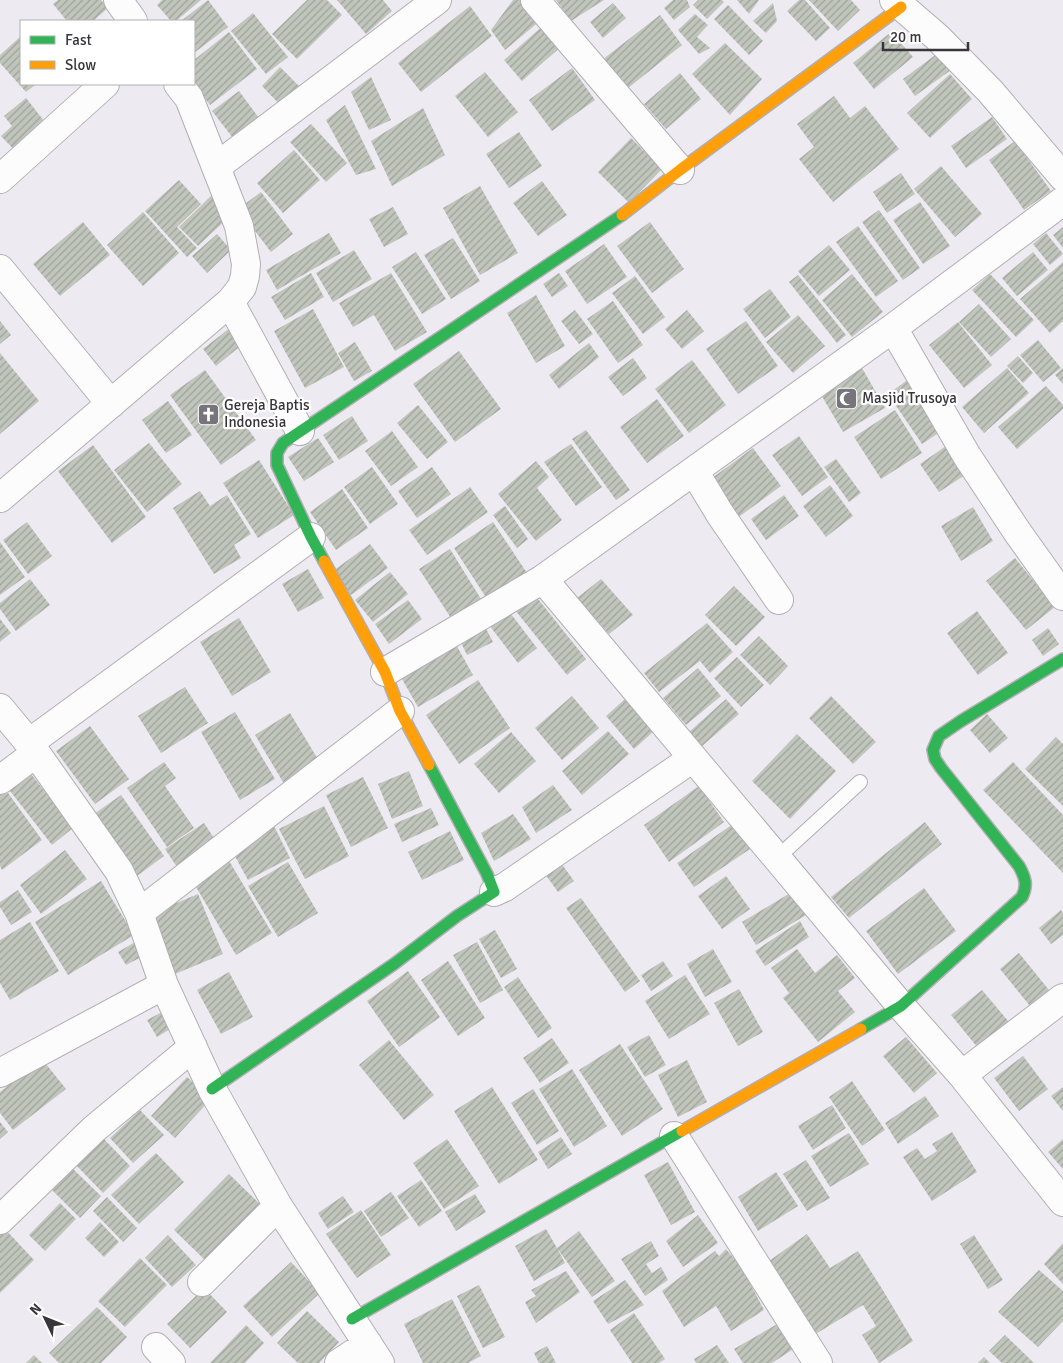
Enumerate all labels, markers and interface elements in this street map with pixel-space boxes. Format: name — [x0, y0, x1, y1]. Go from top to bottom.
legend — [20, 20, 195, 85]
scale bar — [883, 20, 968, 52]
text: 20 m — [890, 28, 921, 46]
text: Fast — [65, 31, 92, 49]
text: Slow — [65, 56, 96, 74]
mosque icon: Masjid Trusoya — [834, 386, 858, 410]
place label: Masjid Trusoya — [862, 389, 957, 407]
place label: Gereja Baptis Indonesia — [224, 396, 310, 431]
church icon: Gereja Baptis Indonesia — [196, 402, 220, 426]
north arrow — [20, 1293, 70, 1343]
text: N — [26, 1300, 45, 1319]

